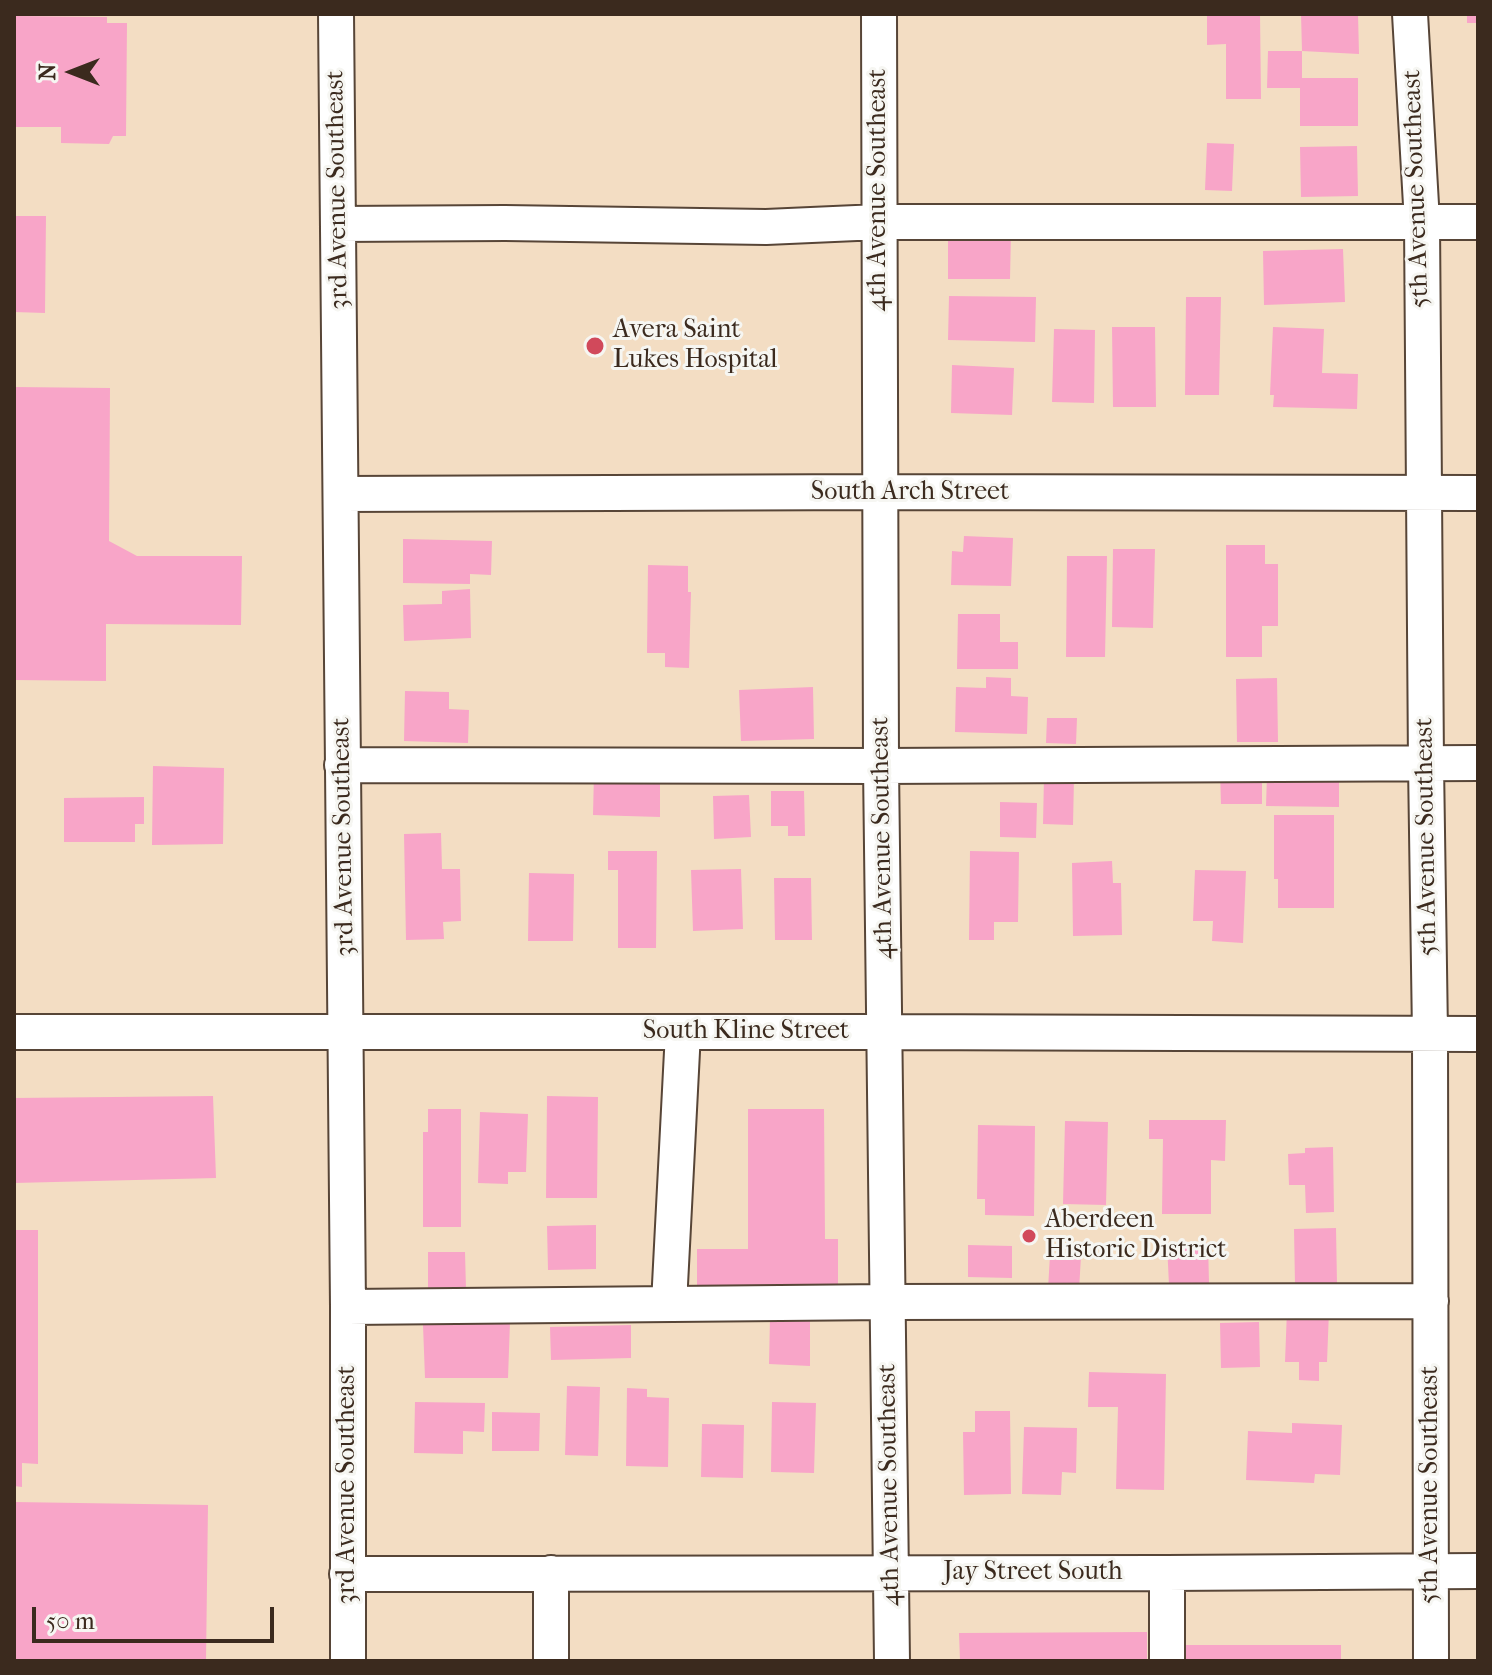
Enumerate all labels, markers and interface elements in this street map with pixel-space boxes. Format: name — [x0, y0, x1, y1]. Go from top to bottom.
north arrow — [32, 32, 112, 112]
text: N — [35, 64, 61, 80]
street label: 4th Avenue Southeast — [863, 69, 895, 311]
street label: 5th Avenue Southeast — [1397, 69, 1437, 309]
street label: 3rd Avenue Southeast — [320, 70, 356, 310]
place label: Avera Saint Lukes Hospital — [613, 315, 777, 376]
marker: Avera Saint Lukes Hospital — [584, 335, 606, 357]
street label: South Arch Street — [811, 477, 1009, 509]
street label: 4th Avenue Southeast — [865, 716, 901, 960]
street label: 3rd Avenue Southeast — [326, 717, 362, 957]
street label: 5th Avenue Southeast — [1409, 717, 1445, 957]
street label: South Kline Street — [643, 1016, 849, 1048]
place label: Aberdeen Historic District — [1045, 1205, 1226, 1266]
marker: Aberdeen Historic District — [1020, 1227, 1038, 1245]
street label: 4th Avenue Southeast — [872, 1363, 908, 1607]
street label: 3rd Avenue Southeast — [332, 1365, 364, 1605]
street label: 5th Avenue Southeast — [1415, 1366, 1447, 1604]
street label: Jay Street South — [943, 1557, 1123, 1589]
scale bar — [36, 1591, 278, 1641]
text: 50 m — [46, 1607, 95, 1635]

